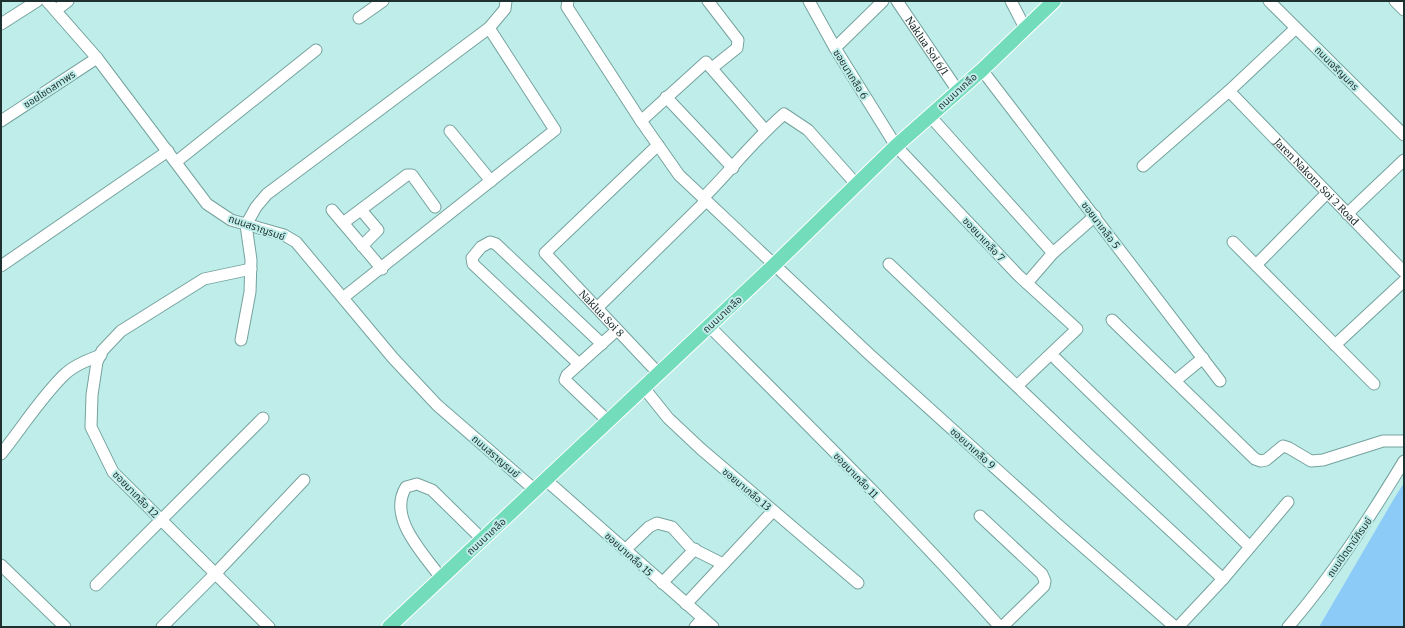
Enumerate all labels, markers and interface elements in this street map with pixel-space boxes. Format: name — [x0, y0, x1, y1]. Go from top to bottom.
street label: Naklua Soi 6/1 — [902, 14, 952, 78]
street label: ถนนเจริญนคร — [1312, 43, 1362, 93]
street label: ซอยนาเกลือ 6 — [830, 47, 871, 102]
street label: ซอยโชดสกาพร — [21, 68, 78, 111]
street label: ถนนนาเกลือ — [935, 70, 980, 113]
street label: Jaren Nakorn Soi 2 Road — [1271, 135, 1361, 228]
street label: ซอยนาเกลือ 5 — [1079, 199, 1123, 252]
street label: ถนนสราญรมย์ — [227, 212, 287, 243]
street label: ซอยนาเกลือ 7 — [960, 214, 1008, 264]
street label: Naklua Soi 8 — [576, 287, 627, 340]
street label: ถนนนาเกลือ — [700, 293, 745, 336]
street label: ซอยนาเกลือ 9 — [947, 425, 998, 472]
street label: ถนนสราญรมย์ — [469, 432, 522, 481]
street label: ซอยนาเกลือ 11 — [830, 450, 881, 501]
street label: ซอยนาเกลือ 13 — [719, 465, 774, 514]
street label: ซอยนาเกลือ 12 — [110, 468, 161, 521]
street label: ถนนนาเกลือ — [464, 515, 509, 558]
street label: ถนนปัตตานีภิรมย์ — [1324, 515, 1375, 580]
street label: ซอยนาเกลือ 15 — [602, 529, 656, 579]

